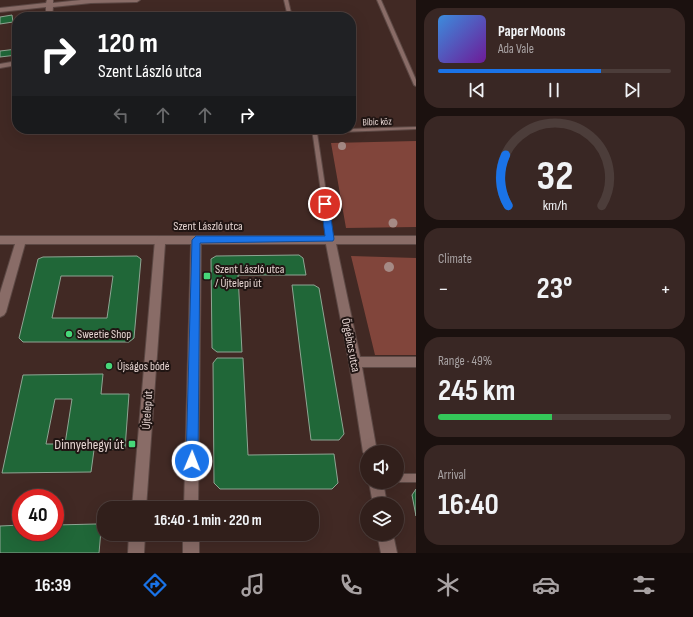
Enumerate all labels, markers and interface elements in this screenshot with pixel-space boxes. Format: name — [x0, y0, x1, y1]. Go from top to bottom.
text: Paper Moons — [498, 22, 566, 41]
text: 120 m — [98, 27, 158, 60]
icon: right — [32, 28, 84, 80]
text: Ada Vale — [498, 41, 534, 57]
text: Szent László utca — [98, 61, 202, 82]
icon: previous — [466, 79, 488, 101]
icon: pause — [543, 79, 565, 101]
icon: next — [621, 79, 643, 101]
icon: left — [110, 104, 132, 126]
icon: ahead — [152, 104, 174, 126]
icon: ahead — [194, 104, 216, 126]
icon: right — [236, 104, 258, 126]
street label: Bíbic köz — [362, 115, 392, 129]
text: 32 — [536, 152, 573, 201]
pin — [308, 187, 342, 221]
icon: arrive — [314, 193, 336, 215]
text: km/h — [542, 197, 567, 214]
street label: Szent László utca — [173, 219, 243, 234]
text: Climate — [438, 251, 472, 267]
place label: Szent László utca / Újtelepi út — [215, 262, 285, 291]
marker: Szent László utca / Újtelepi út — [202, 271, 212, 281]
text: 23° — [536, 271, 573, 307]
text: − — [438, 276, 449, 303]
text: + — [660, 276, 671, 303]
street label: Őrgébics utca — [338, 317, 363, 374]
place label: Sweetie Shop — [77, 327, 131, 342]
marker: Sweetie Shop — [64, 329, 74, 339]
text: Range · 49% — [438, 353, 492, 369]
place label: Újságos bódé — [117, 359, 170, 374]
marker: Újságos bódé — [104, 361, 114, 371]
text: 245 km — [438, 373, 515, 409]
street label: Újtelep út — [139, 390, 156, 430]
place label: Dinnyehegyi út — [54, 436, 124, 453]
marker: Dinnyehegyi út — [127, 439, 137, 449]
position arrow — [171, 440, 213, 482]
map controls — [360, 445, 404, 541]
button: sound — [360, 445, 404, 489]
text: Arrival — [438, 467, 466, 483]
text: 16:40 — [438, 487, 499, 523]
speed limit sign: 40 — [12, 489, 64, 541]
button: layers — [360, 497, 404, 541]
text: 16:40 · 1 min · 220 m — [154, 511, 262, 530]
icon: directions — [141, 571, 169, 599]
icon: music — [239, 571, 267, 599]
icon: phone — [337, 571, 365, 599]
icon: climate — [434, 571, 462, 599]
icon: car — [532, 571, 560, 599]
icon: filters — [630, 571, 658, 599]
text: 16:39 — [35, 575, 71, 596]

